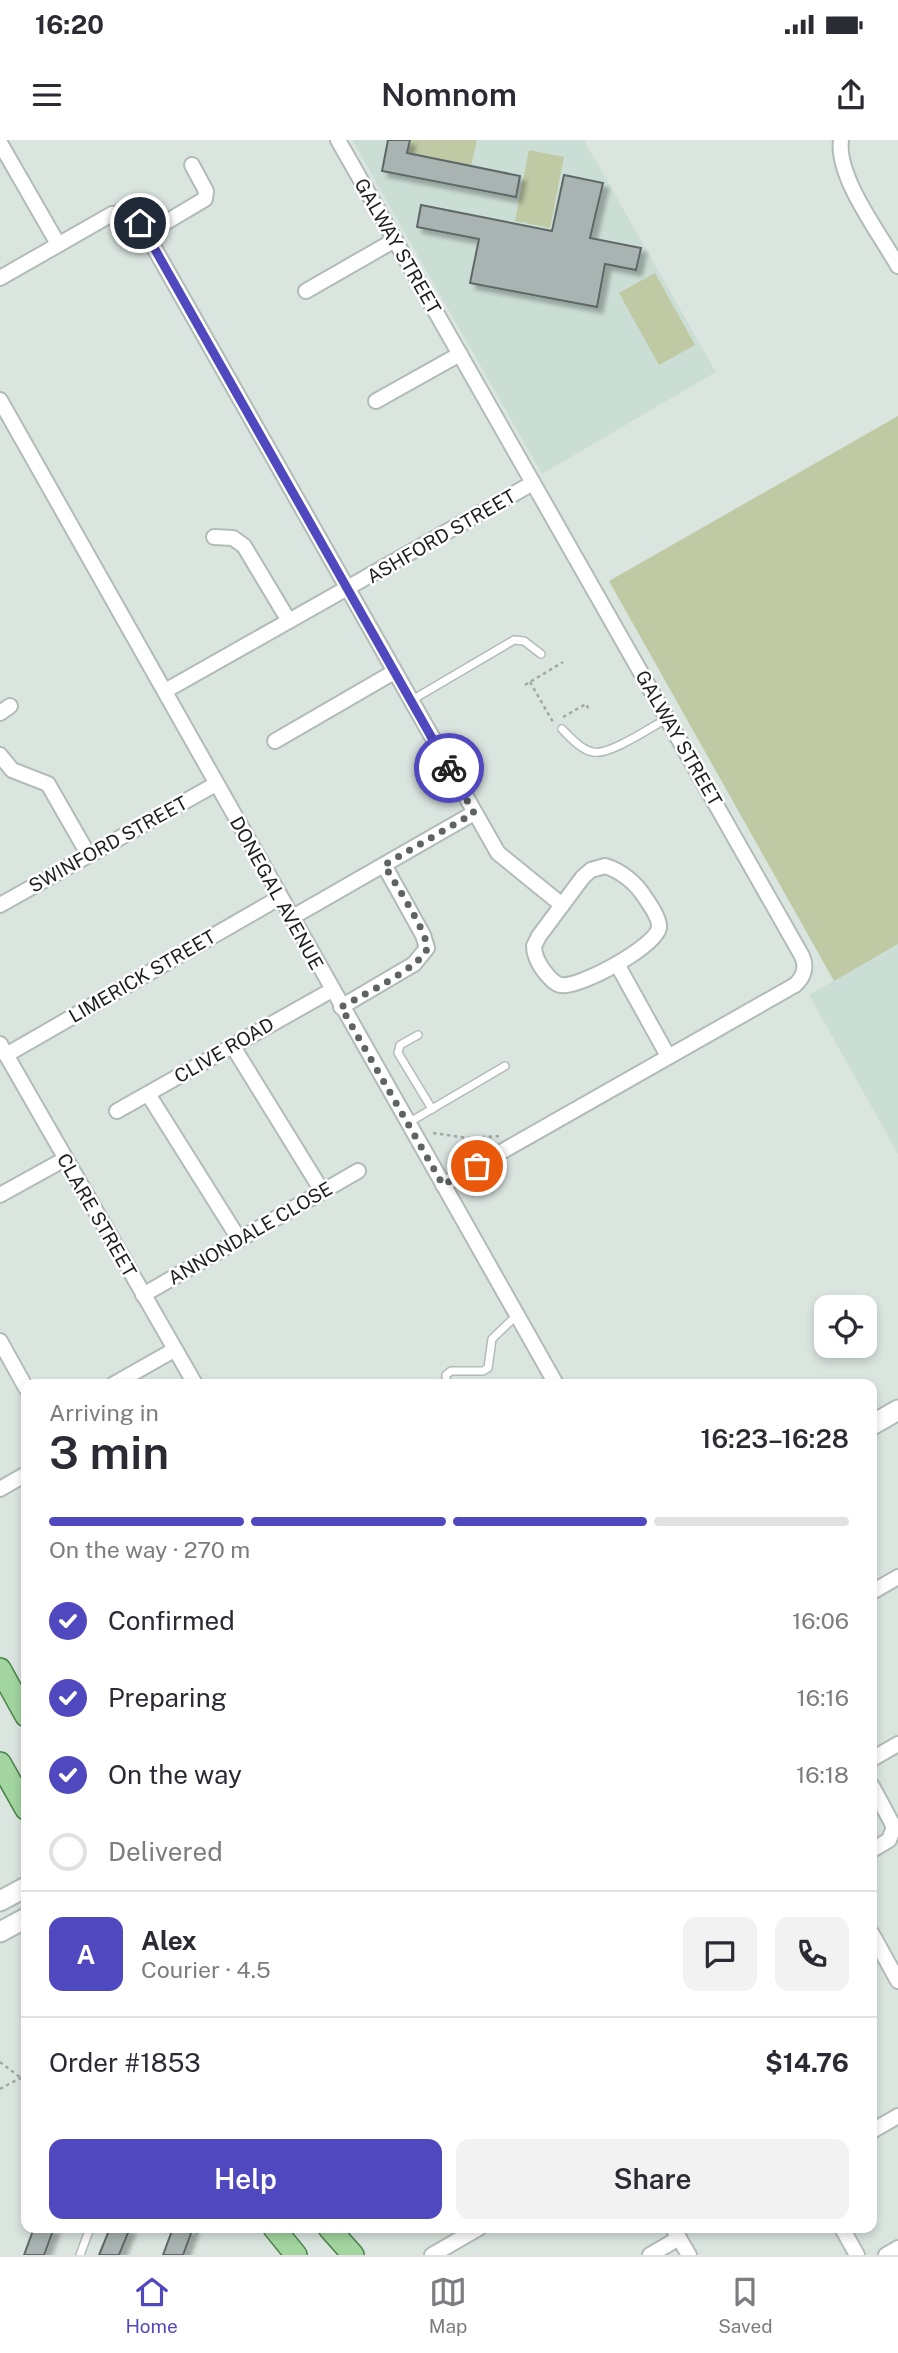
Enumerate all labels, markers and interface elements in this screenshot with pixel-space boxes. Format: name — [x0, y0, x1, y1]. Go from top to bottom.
text: 16:20 — [35, 9, 104, 40]
icon: menu — [28, 76, 66, 114]
text: Nomnom — [381, 76, 517, 113]
icon: share — [832, 76, 870, 114]
street label: GALWAY STREET — [350, 174, 446, 318]
pin — [110, 193, 170, 253]
icon: home — [121, 204, 159, 242]
street label: ASHFORD STREET — [363, 484, 519, 588]
street label: GALWAY STREET — [631, 666, 727, 810]
courier — [414, 733, 484, 803]
icon: bike — [430, 749, 468, 787]
street label: SWINFORD STREET — [25, 791, 191, 897]
street label: DONEGAL AVENUE — [226, 813, 328, 973]
street label: LIMERICK STREET — [65, 925, 219, 1027]
street label: CLIVE ROAD — [170, 1013, 278, 1087]
pin — [447, 1136, 507, 1196]
icon: bag — [458, 1147, 496, 1185]
street label: CLARE STREET — [53, 1149, 141, 1281]
street label: ANNONDALE CLOSE — [164, 1177, 336, 1289]
map controls — [814, 1295, 877, 1358]
button: locate — [814, 1295, 877, 1358]
text: Arriving in — [49, 1399, 159, 1426]
text: 16:23–16:28 — [701, 1423, 849, 1454]
text: 3 min — [49, 1425, 169, 1479]
text: On the way · 270 m — [49, 1536, 250, 1563]
icon: check — [49, 1602, 87, 1640]
text: Confirmed — [108, 1605, 235, 1636]
text: 16:06 — [792, 1607, 849, 1634]
icon: check — [49, 1679, 87, 1717]
text: Preparing — [108, 1682, 227, 1713]
text: 16:16 — [796, 1684, 849, 1711]
icon: check — [49, 1756, 87, 1794]
text: On the way — [108, 1759, 242, 1790]
text: 16:18 — [796, 1761, 849, 1788]
text: Delivered — [108, 1836, 223, 1867]
button: chat — [683, 1917, 757, 1991]
button: phone — [775, 1917, 849, 1991]
text: Alex — [141, 1925, 197, 1956]
text: A — [77, 1939, 95, 1970]
text: Courier · 4.5 — [141, 1956, 271, 1983]
text: Order #1853 — [49, 2047, 201, 2078]
text: $14.76 — [765, 2047, 849, 2078]
button: Help — [49, 2139, 442, 2219]
button: Share — [456, 2139, 849, 2219]
tab: Home — [125, 2273, 178, 2337]
tab: Map — [429, 2273, 467, 2337]
tab: Saved — [718, 2273, 773, 2337]

